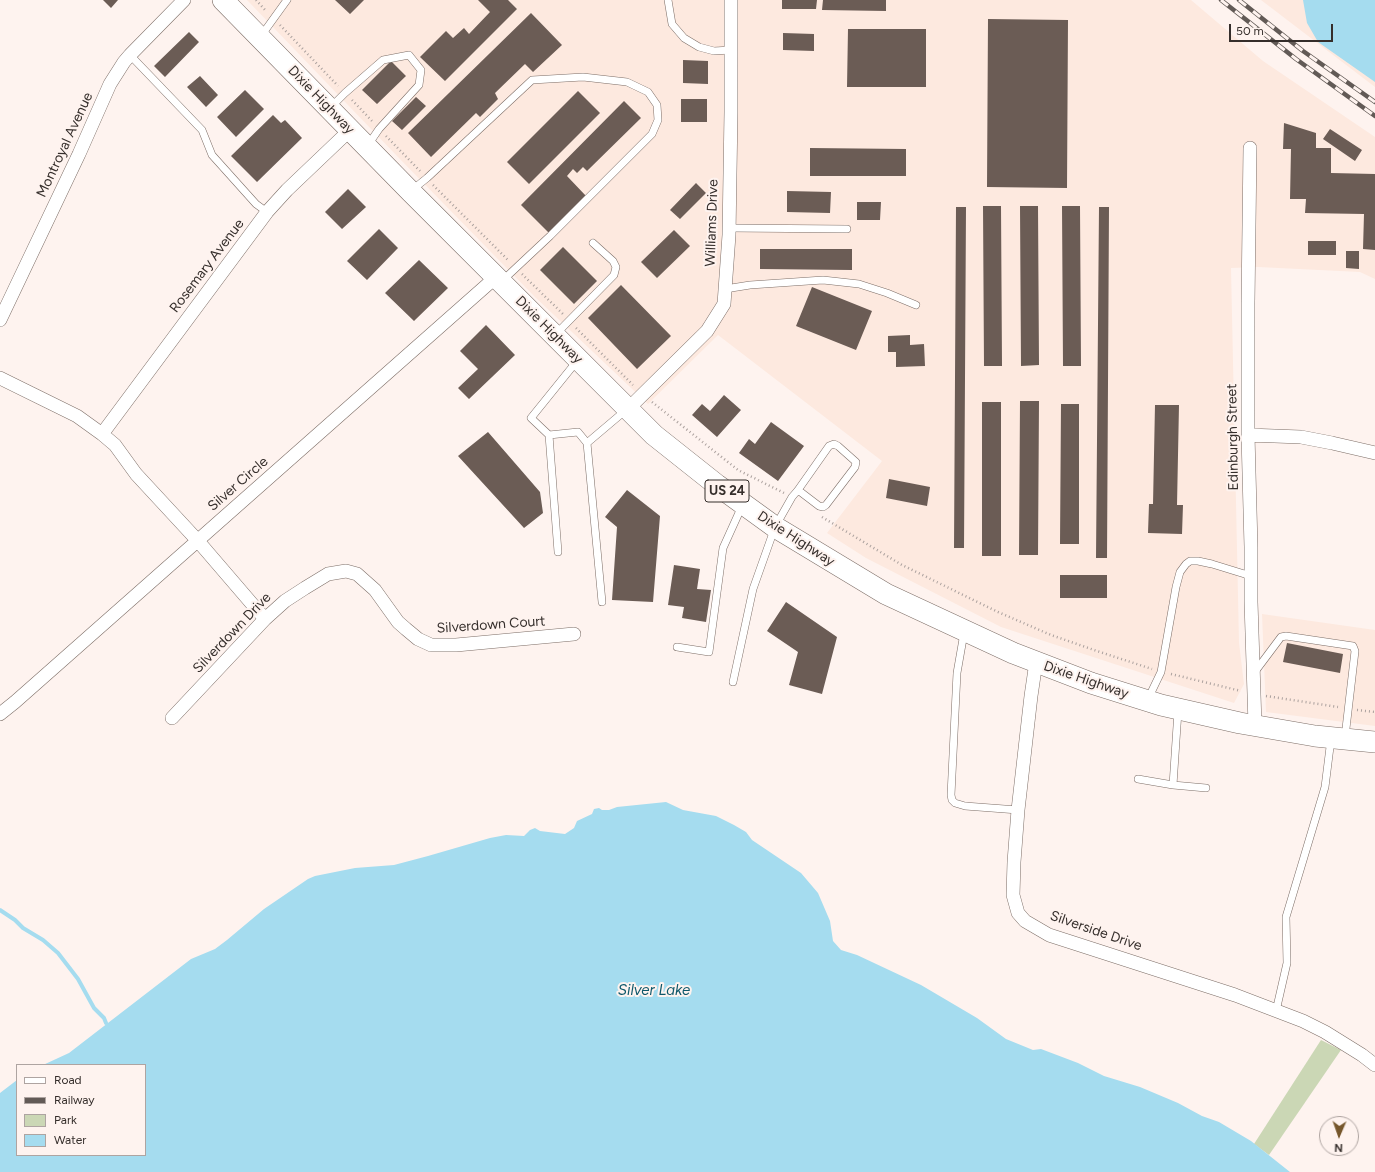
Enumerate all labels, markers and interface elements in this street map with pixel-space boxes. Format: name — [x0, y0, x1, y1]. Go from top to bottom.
scale bar — [1231, 16, 1335, 42]
text: 50 m — [1236, 24, 1264, 38]
street label: Dixie Highway — [284, 62, 358, 138]
street label: Montroyal Avenue — [33, 90, 97, 200]
street label: Williams Drive — [702, 179, 722, 267]
street label: Rosemary Avenue — [166, 216, 248, 316]
street label: Dixie Highway — [512, 293, 586, 367]
street label: Edinburgh Street — [1224, 383, 1242, 491]
street label: Silver Circle — [204, 453, 272, 515]
road number: US 24 — [705, 480, 749, 502]
street label: Dixie Highway — [754, 508, 838, 570]
street label: Silverdown Drive — [189, 589, 275, 677]
street label: Silverdown Court — [436, 613, 546, 637]
street label: Dixie Highway — [1041, 658, 1131, 702]
street label: Silverside Drive — [1048, 907, 1144, 955]
water label: Silver Lake — [618, 982, 690, 1000]
legend — [16, 1064, 146, 1156]
text: Road — [54, 1073, 82, 1087]
text: Railway — [54, 1093, 95, 1107]
text: Park — [54, 1113, 77, 1127]
north arrow — [1319, 1116, 1359, 1156]
text: Water — [54, 1133, 86, 1147]
text: N — [1334, 1141, 1343, 1154]

